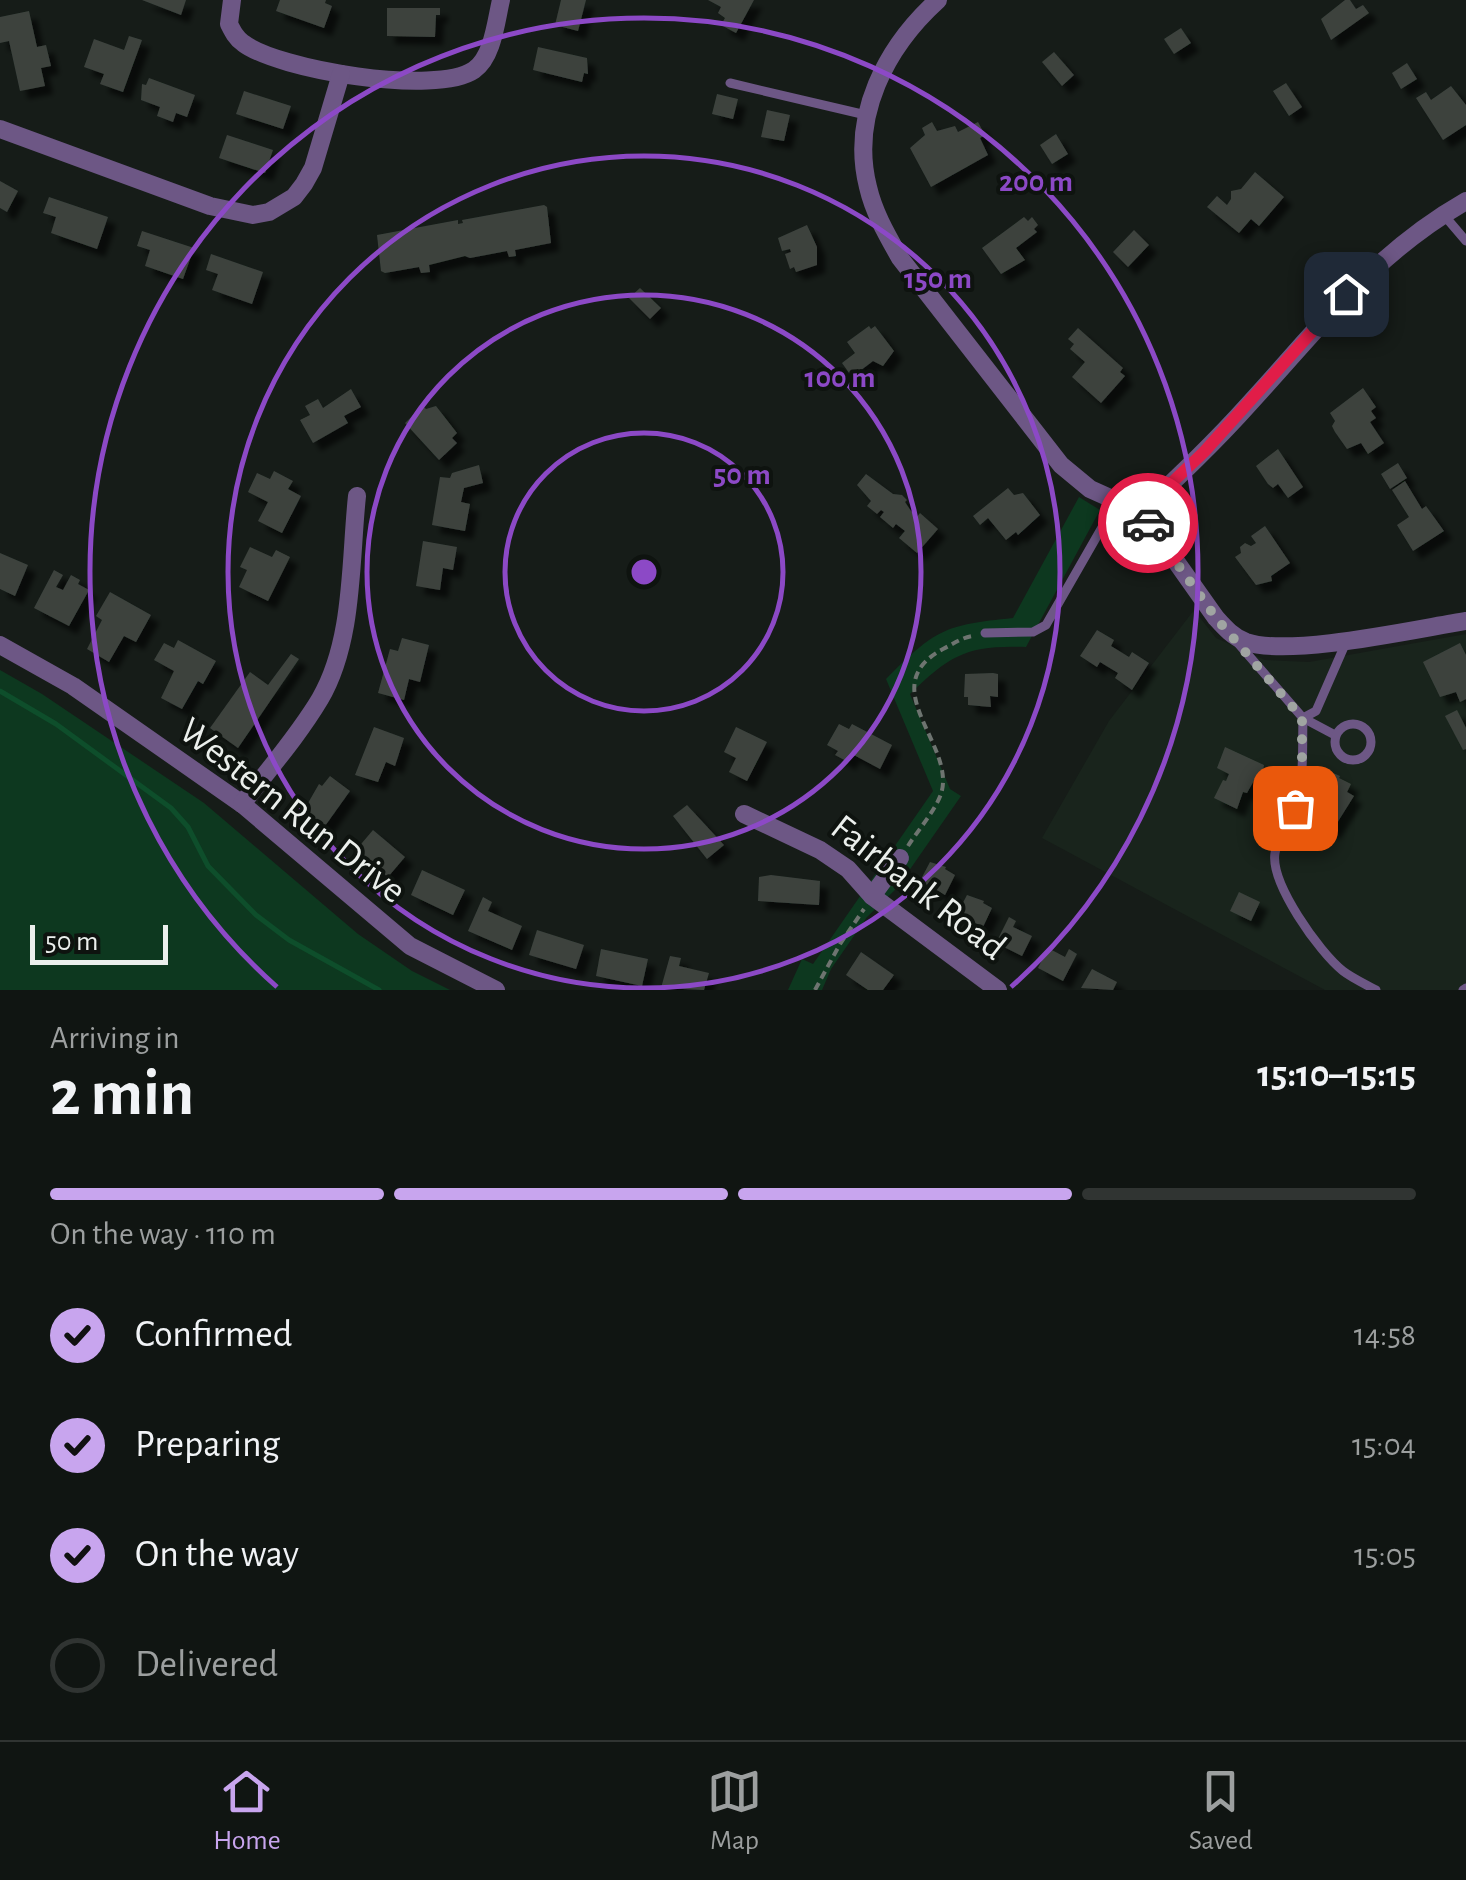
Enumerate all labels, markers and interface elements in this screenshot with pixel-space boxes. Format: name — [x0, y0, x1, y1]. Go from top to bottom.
text: 200 m — [999, 167, 1073, 197]
pin — [1304, 252, 1389, 337]
text: 150 m — [904, 264, 972, 294]
icon: home — [1319, 267, 1374, 322]
text: 100 m — [805, 363, 875, 393]
text: 50 m — [713, 460, 771, 490]
courier — [1098, 473, 1198, 573]
icon: car — [1121, 496, 1176, 551]
centre of rings — [626, 554, 662, 590]
street label: Western Run Drive — [172, 711, 412, 911]
pin — [1253, 766, 1338, 851]
icon: bag — [1268, 781, 1323, 836]
street label: Fairbank Road — [824, 808, 1012, 968]
scale bar — [30, 920, 168, 964]
text: 50 m — [45, 928, 99, 956]
text: Arriving in — [50, 1022, 179, 1054]
text: 15:10–15:15 — [1257, 1056, 1416, 1094]
text: 2 min — [50, 1062, 194, 1127]
text: On the way · 110 m — [50, 1218, 276, 1250]
icon: check — [50, 1308, 105, 1363]
text: Confirmed — [135, 1316, 292, 1354]
text: 14:58 — [1354, 1319, 1416, 1351]
icon: check — [50, 1418, 105, 1473]
text: Preparing — [135, 1426, 280, 1464]
text: 15:04 — [1352, 1429, 1416, 1461]
icon: check — [50, 1528, 105, 1583]
text: On the way — [135, 1536, 299, 1574]
text: 15:05 — [1354, 1539, 1416, 1571]
text: Delivered — [135, 1646, 278, 1684]
tab: Home — [213, 1764, 281, 1858]
tab: Map — [707, 1764, 762, 1858]
tab: Saved — [1189, 1764, 1253, 1858]

